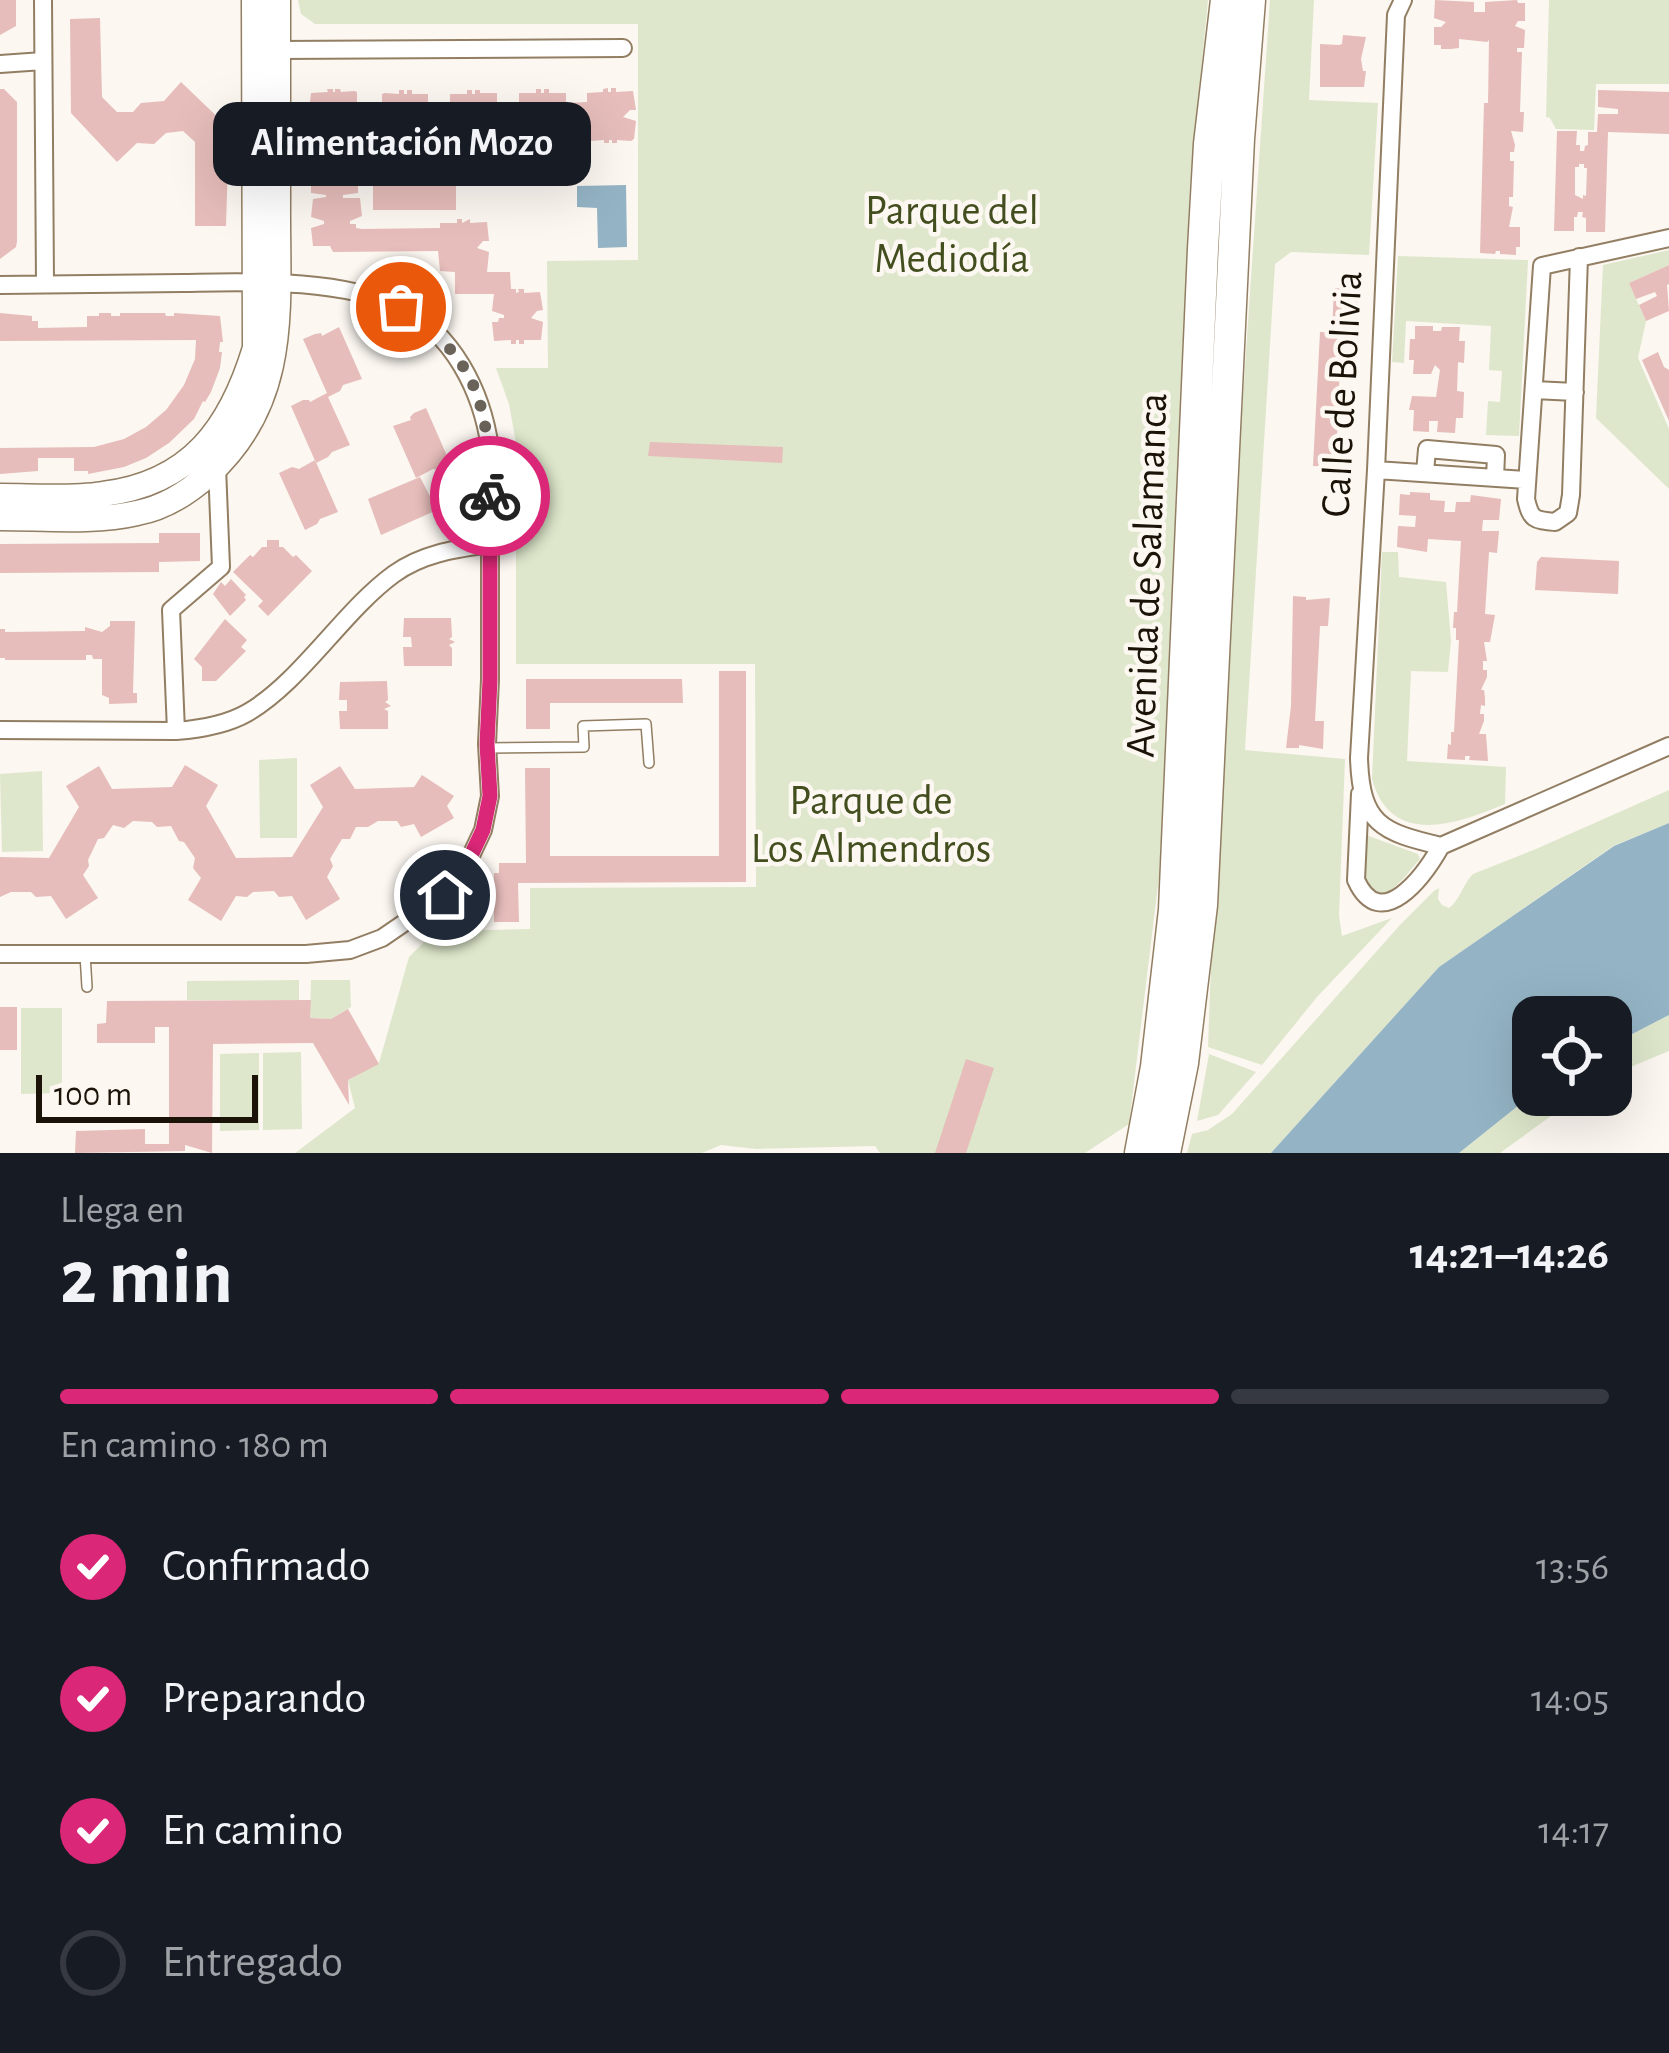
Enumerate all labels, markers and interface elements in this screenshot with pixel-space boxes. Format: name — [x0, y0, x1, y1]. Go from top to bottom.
callout: Alimentación Mozo — [212, 103, 590, 187]
text: Alimentación Mozo — [251, 124, 553, 163]
park label: Parque del Mediodía — [865, 190, 1039, 280]
pin — [350, 256, 452, 358]
street label: Calle de Bolivia — [1315, 270, 1369, 518]
icon: bag — [368, 274, 434, 340]
street label: Avenida de Salamanca — [1120, 392, 1174, 758]
courier — [430, 436, 550, 556]
icon: bike — [457, 463, 523, 529]
park label: Parque de Los Almendros — [751, 780, 991, 870]
pin — [394, 844, 496, 946]
icon: home — [412, 862, 478, 928]
map controls — [1512, 996, 1632, 1116]
button: locate — [1512, 996, 1632, 1116]
scale bar — [36, 1069, 258, 1122]
text: 100 m — [54, 1079, 132, 1112]
text: Llega en — [60, 1191, 185, 1230]
text: 14:21–14:26 — [1410, 1232, 1609, 1277]
text: 2 min — [60, 1240, 233, 1318]
text: En camino · 180 m — [60, 1426, 329, 1465]
icon: check — [60, 1534, 126, 1600]
text: Confirmado — [162, 1544, 371, 1589]
text: 13:56 — [1536, 1548, 1609, 1587]
icon: check — [60, 1666, 126, 1732]
text: Preparando — [162, 1676, 366, 1721]
text: 14:05 — [1531, 1680, 1609, 1719]
icon: check — [60, 1798, 126, 1864]
text: En camino — [162, 1808, 343, 1853]
text: 14:17 — [1538, 1812, 1609, 1851]
text: Entregado — [162, 1940, 343, 1985]

